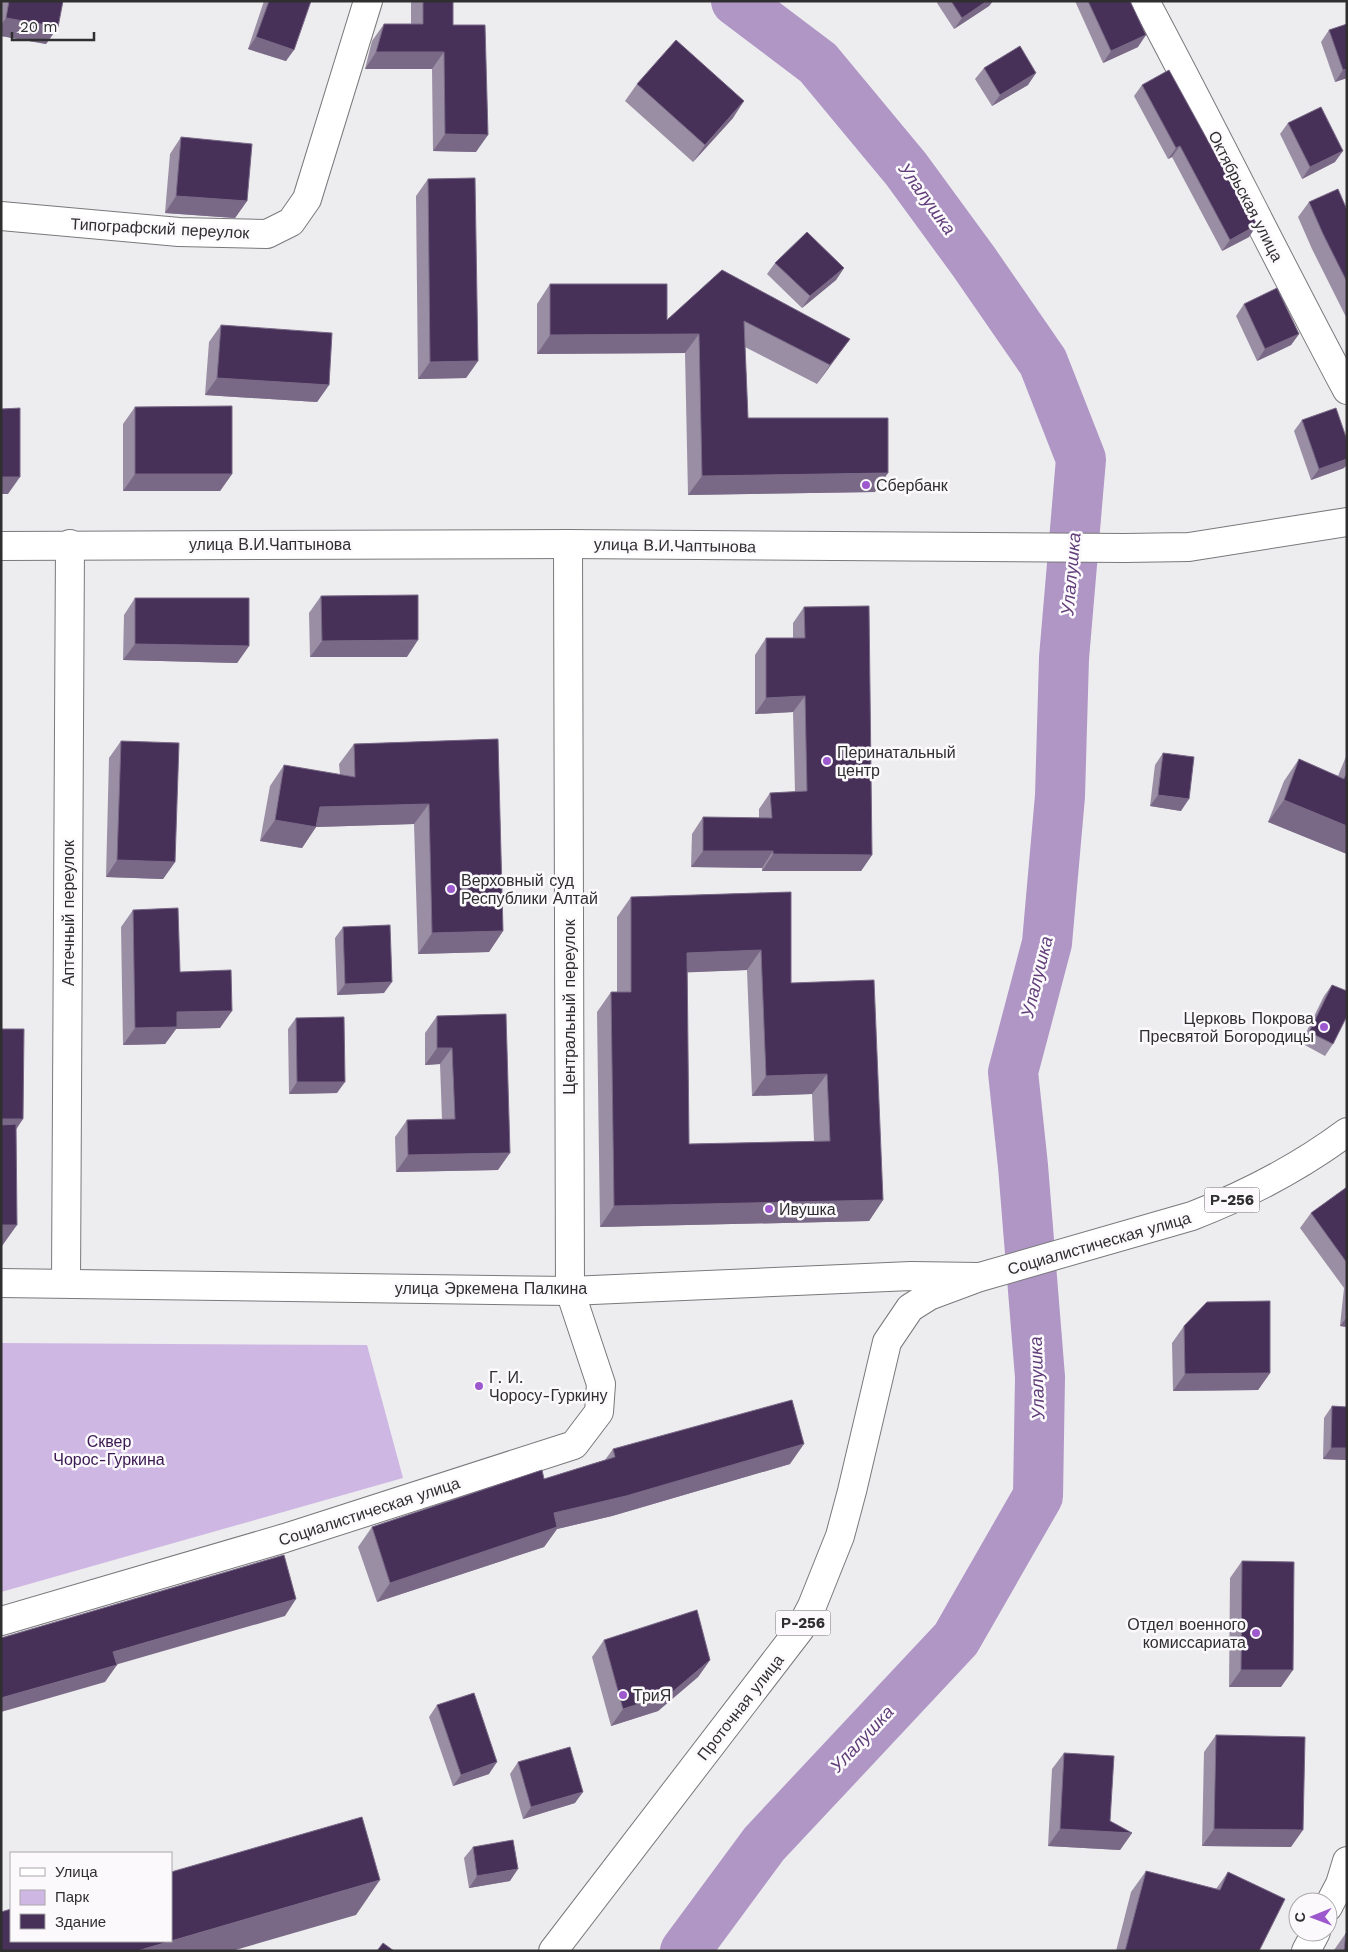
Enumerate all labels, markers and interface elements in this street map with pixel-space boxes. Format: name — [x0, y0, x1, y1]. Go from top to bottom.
scale bar — [12, 10, 95, 42]
text: 20 m — [20, 18, 58, 36]
street label: Октябрьская улица — [1204, 128, 1287, 265]
water label: Улалушка — [894, 158, 960, 239]
street label: Типографский переулок — [70, 214, 251, 243]
place label: Сбербанк — [876, 476, 949, 495]
marker: Сбербанк — [860, 479, 872, 491]
water label: Улалушка — [1056, 532, 1085, 617]
street label: улица В.И.Чаптынова — [189, 535, 351, 554]
street label: улица В.И.Чаптынова — [594, 535, 756, 556]
place label: Перинатальный центр — [837, 743, 956, 780]
marker: Перинатальный центр — [821, 755, 833, 767]
street label: Аптечный переулок — [59, 839, 78, 986]
place label: Верховный суд Республики Алтай — [461, 871, 598, 908]
marker: Верховный суд Республики Алтай — [445, 883, 457, 895]
street label: Центральный переулок — [560, 918, 579, 1095]
water label: Улалушка — [1016, 934, 1057, 1021]
place label: Церковь Покрова Пресвятой Богородицы — [1139, 1009, 1314, 1046]
marker: Церковь Покрова Пресвятой Богородицы — [1318, 1021, 1330, 1033]
road number: Р-256 — [1204, 1188, 1260, 1212]
place label: Ивушка — [779, 1200, 836, 1219]
marker: Ивушка — [763, 1203, 775, 1215]
street label: Социалистическая улица — [1005, 1208, 1193, 1279]
street label: улица Эркемена Палкина — [395, 1279, 587, 1298]
water label: Улалушка — [1025, 1336, 1048, 1421]
place label: Г. И. Чоросу-Гуркину — [489, 1368, 608, 1405]
marker: Г. И. Чоросу-Гуркину — [473, 1380, 485, 1392]
park label: Сквер Чорос-Гуркина — [53, 1432, 165, 1469]
street label: Социалистическая улица — [276, 1473, 462, 1550]
road number: Р-256 — [776, 1610, 830, 1636]
place label: Отдел военного комиссариата — [1127, 1615, 1246, 1652]
marker: Отдел военного комиссариата — [1250, 1627, 1262, 1639]
street label: Проточная улица — [693, 1651, 788, 1764]
place label: ТриЯ — [633, 1686, 671, 1705]
marker: ТриЯ — [617, 1689, 629, 1701]
water label: Улалушка — [825, 1701, 898, 1777]
legend — [10, 1852, 172, 1942]
text: Улица — [55, 1863, 98, 1881]
text: Парк — [55, 1888, 89, 1906]
north arrow — [1288, 1892, 1338, 1942]
text: С — [1292, 1912, 1308, 1922]
text: Здание — [55, 1913, 106, 1931]

